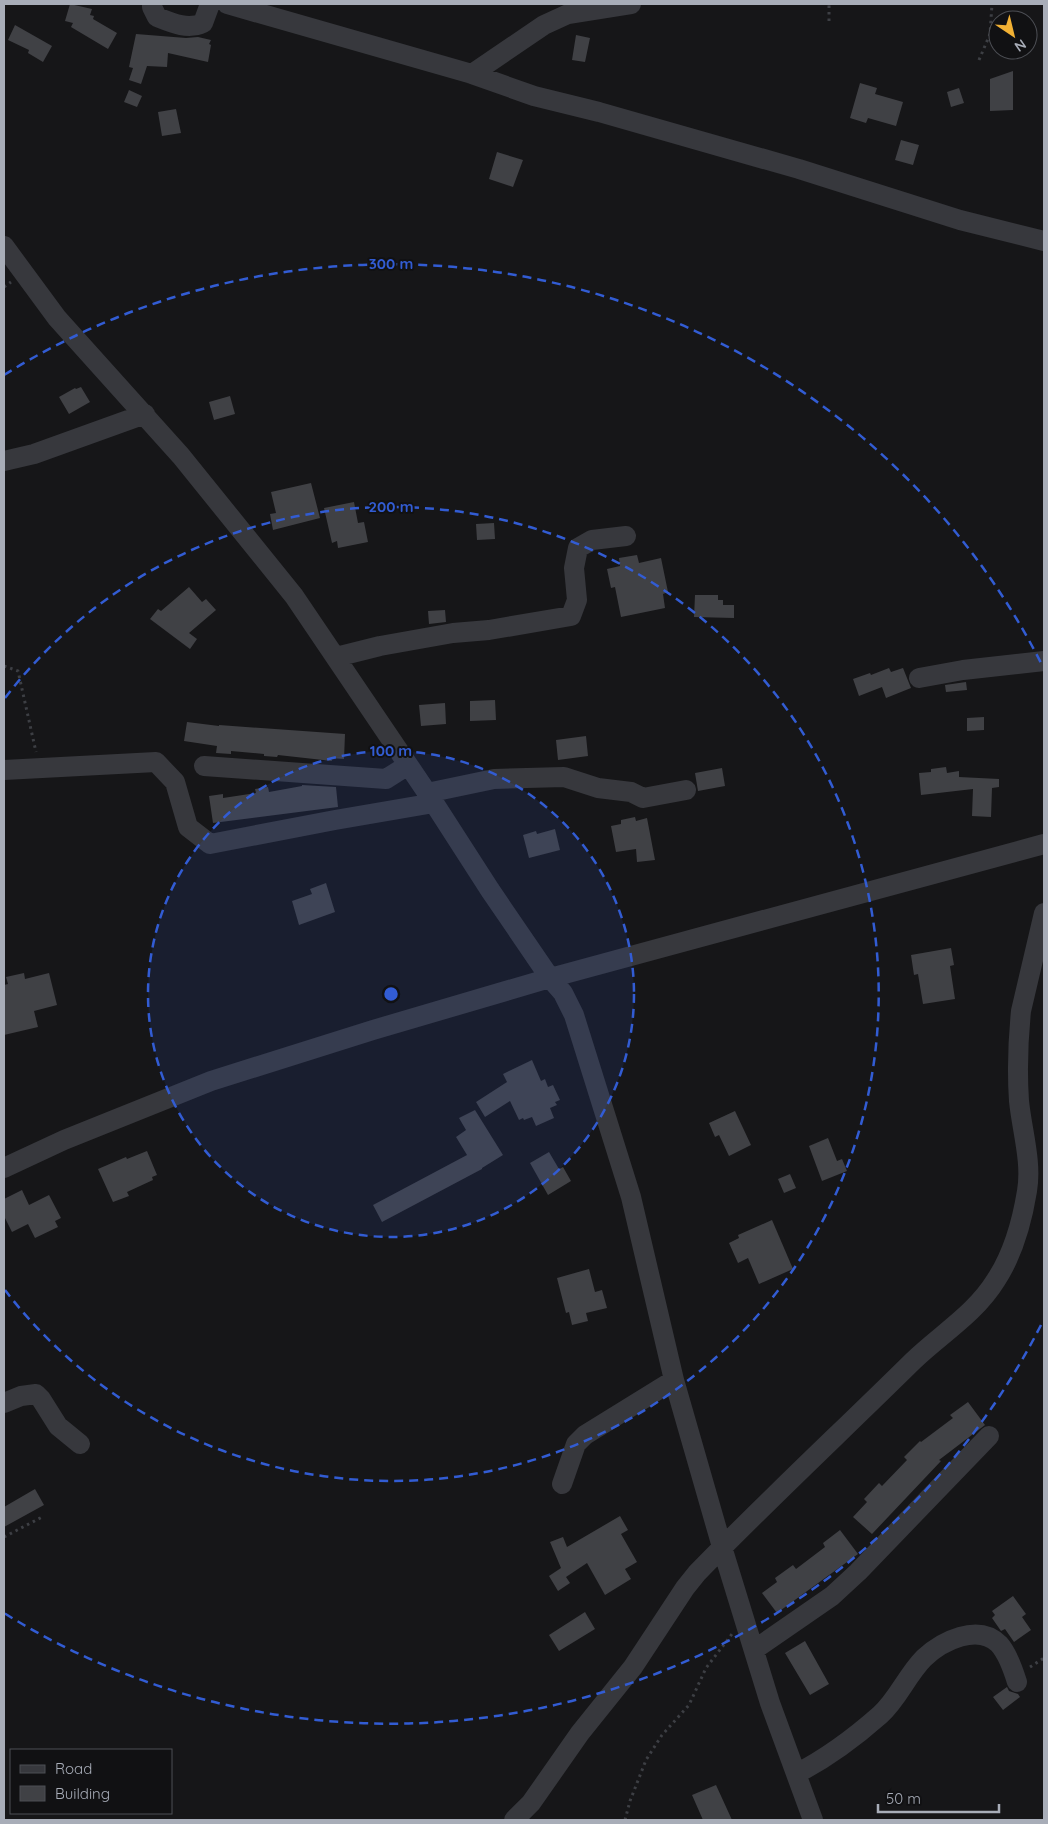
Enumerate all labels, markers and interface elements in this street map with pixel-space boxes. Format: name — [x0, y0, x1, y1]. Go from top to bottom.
north arrow — [988, 10, 1038, 60]
text: N — [1011, 35, 1030, 56]
text: 300 m — [369, 254, 413, 273]
text: 200 m — [369, 497, 414, 516]
text: 100 m — [370, 741, 412, 760]
centre of rings — [382, 985, 400, 1003]
legend — [10, 1749, 172, 1814]
text: Road — [55, 1759, 92, 1778]
scale bar — [878, 1782, 999, 1814]
text: Building — [55, 1784, 110, 1803]
text: 50 m — [886, 1789, 921, 1808]

